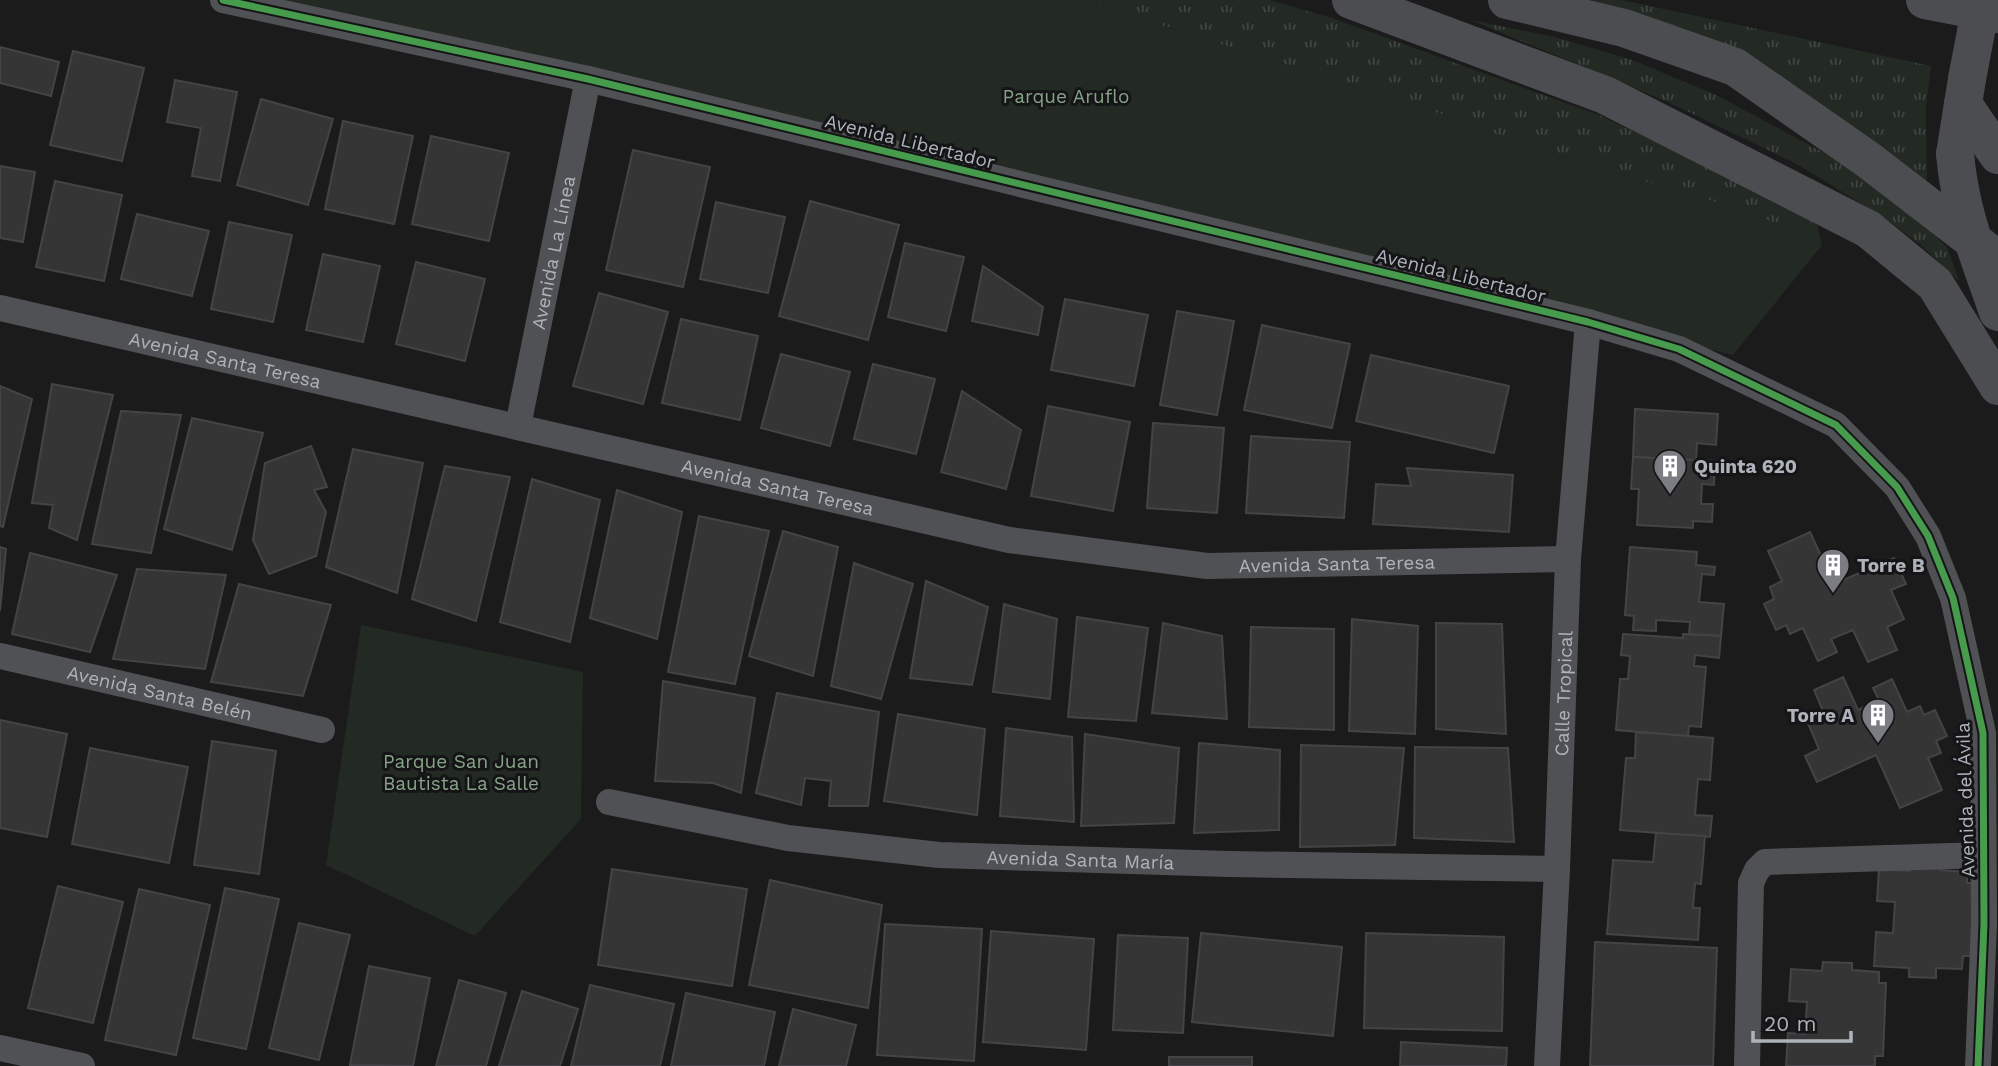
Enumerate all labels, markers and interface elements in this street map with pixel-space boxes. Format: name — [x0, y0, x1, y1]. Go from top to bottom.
park label: Parque Aruflo — [1003, 85, 1129, 108]
street label: Avenida Libertador — [822, 109, 998, 174]
street label: Avenida La Línea — [527, 173, 580, 332]
street label: Avenida Libertador — [1373, 243, 1549, 308]
street label: Avenida Santa Teresa — [127, 327, 324, 394]
building icon: Quinta 620 — [1651, 447, 1689, 496]
street label: Avenida Santa Teresa — [679, 454, 876, 521]
place label: Quinta 620 — [1694, 455, 1797, 478]
building icon: Torre B — [1814, 546, 1852, 595]
street label: Avenida Santa Teresa — [1238, 551, 1436, 577]
place label: Torre B — [1857, 554, 1925, 577]
street label: Calle Tropical — [1550, 630, 1577, 757]
street label: Avenida Santa Belén — [65, 661, 255, 726]
building icon: Torre A — [1859, 696, 1897, 745]
place label: Torre A — [1787, 704, 1854, 727]
street label: Avenida del Ávila — [1951, 722, 1980, 878]
park label: Parque San Juan Bautista La Salle — [383, 750, 539, 795]
street label: Avenida Santa María — [986, 845, 1175, 874]
scale bar — [1753, 1000, 1851, 1044]
text: 20 m — [1764, 1011, 1816, 1036]

